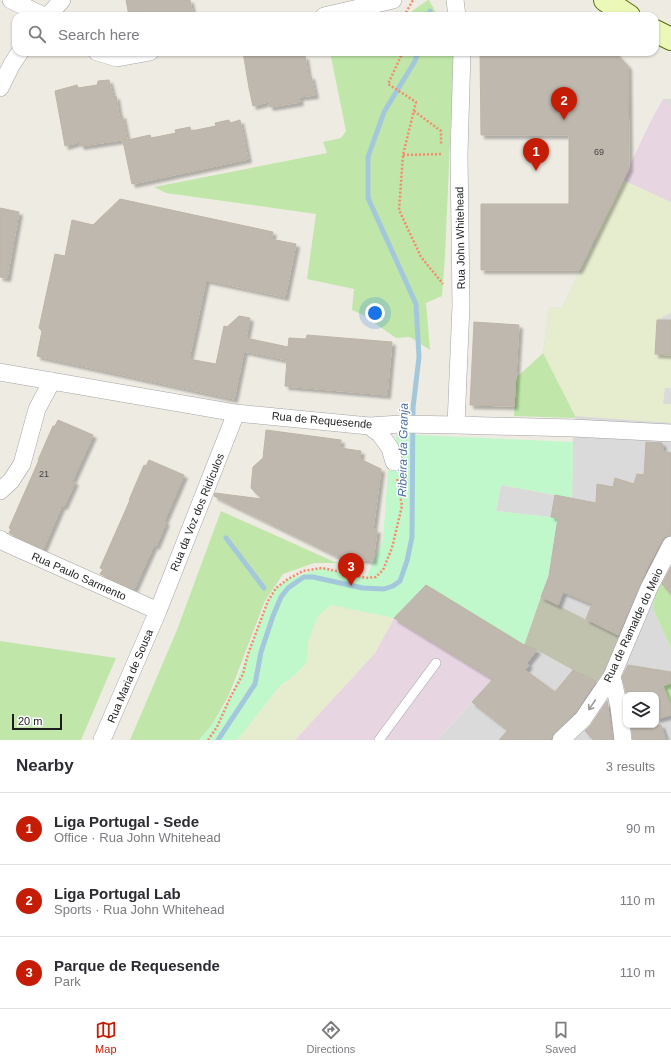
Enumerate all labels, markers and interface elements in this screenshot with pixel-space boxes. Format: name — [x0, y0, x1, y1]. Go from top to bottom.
search box — [12, 12, 659, 56]
icon: search — [26, 23, 48, 45]
text: Search here — [58, 26, 140, 43]
pin: 2 — [551, 87, 577, 120]
pin: 1 — [523, 138, 549, 171]
house number: 69 — [594, 147, 604, 157]
street label: Rua John Whitehead — [453, 187, 467, 289]
your location — [365, 303, 385, 323]
water label: Ribeira da Granja — [395, 403, 411, 497]
street label: Rua de Requesende — [271, 410, 373, 430]
street label: Rua da Voz dos Ridículos — [168, 451, 226, 573]
house number: 21 — [39, 469, 49, 479]
street label: Rua Paulo Sarmento — [30, 550, 128, 602]
pin: 3 — [338, 553, 364, 586]
street label: Rua de Ramalde do Meio — [601, 566, 665, 684]
street label: Rua Maria de Sousa — [105, 627, 155, 724]
map controls — [623, 692, 659, 728]
button: layers — [623, 692, 659, 728]
one-way arrow — [588, 699, 596, 711]
scale bar — [12, 712, 62, 731]
text: 20 m — [18, 715, 42, 727]
text: Nearby — [16, 756, 74, 775]
text: 3 results — [606, 759, 655, 774]
text: Liga Portugal - Sede — [54, 813, 199, 830]
text: 1 — [25, 821, 33, 836]
text: 90 m — [626, 821, 655, 836]
text: Office · Rua John Whitehead — [54, 830, 221, 845]
text: Liga Portugal Lab — [54, 885, 181, 902]
text: 2 — [25, 893, 33, 908]
text: 110 m — [620, 893, 655, 908]
text: Sports · Rua John Whitehead — [54, 902, 225, 917]
text: Parque de Requesende — [54, 957, 220, 974]
text: 3 — [25, 965, 33, 980]
text: 110 m — [620, 965, 655, 980]
text: Park — [54, 974, 81, 989]
tab: Map — [95, 1019, 117, 1055]
tab: Directions — [306, 1019, 355, 1055]
tab: Saved — [545, 1019, 576, 1055]

